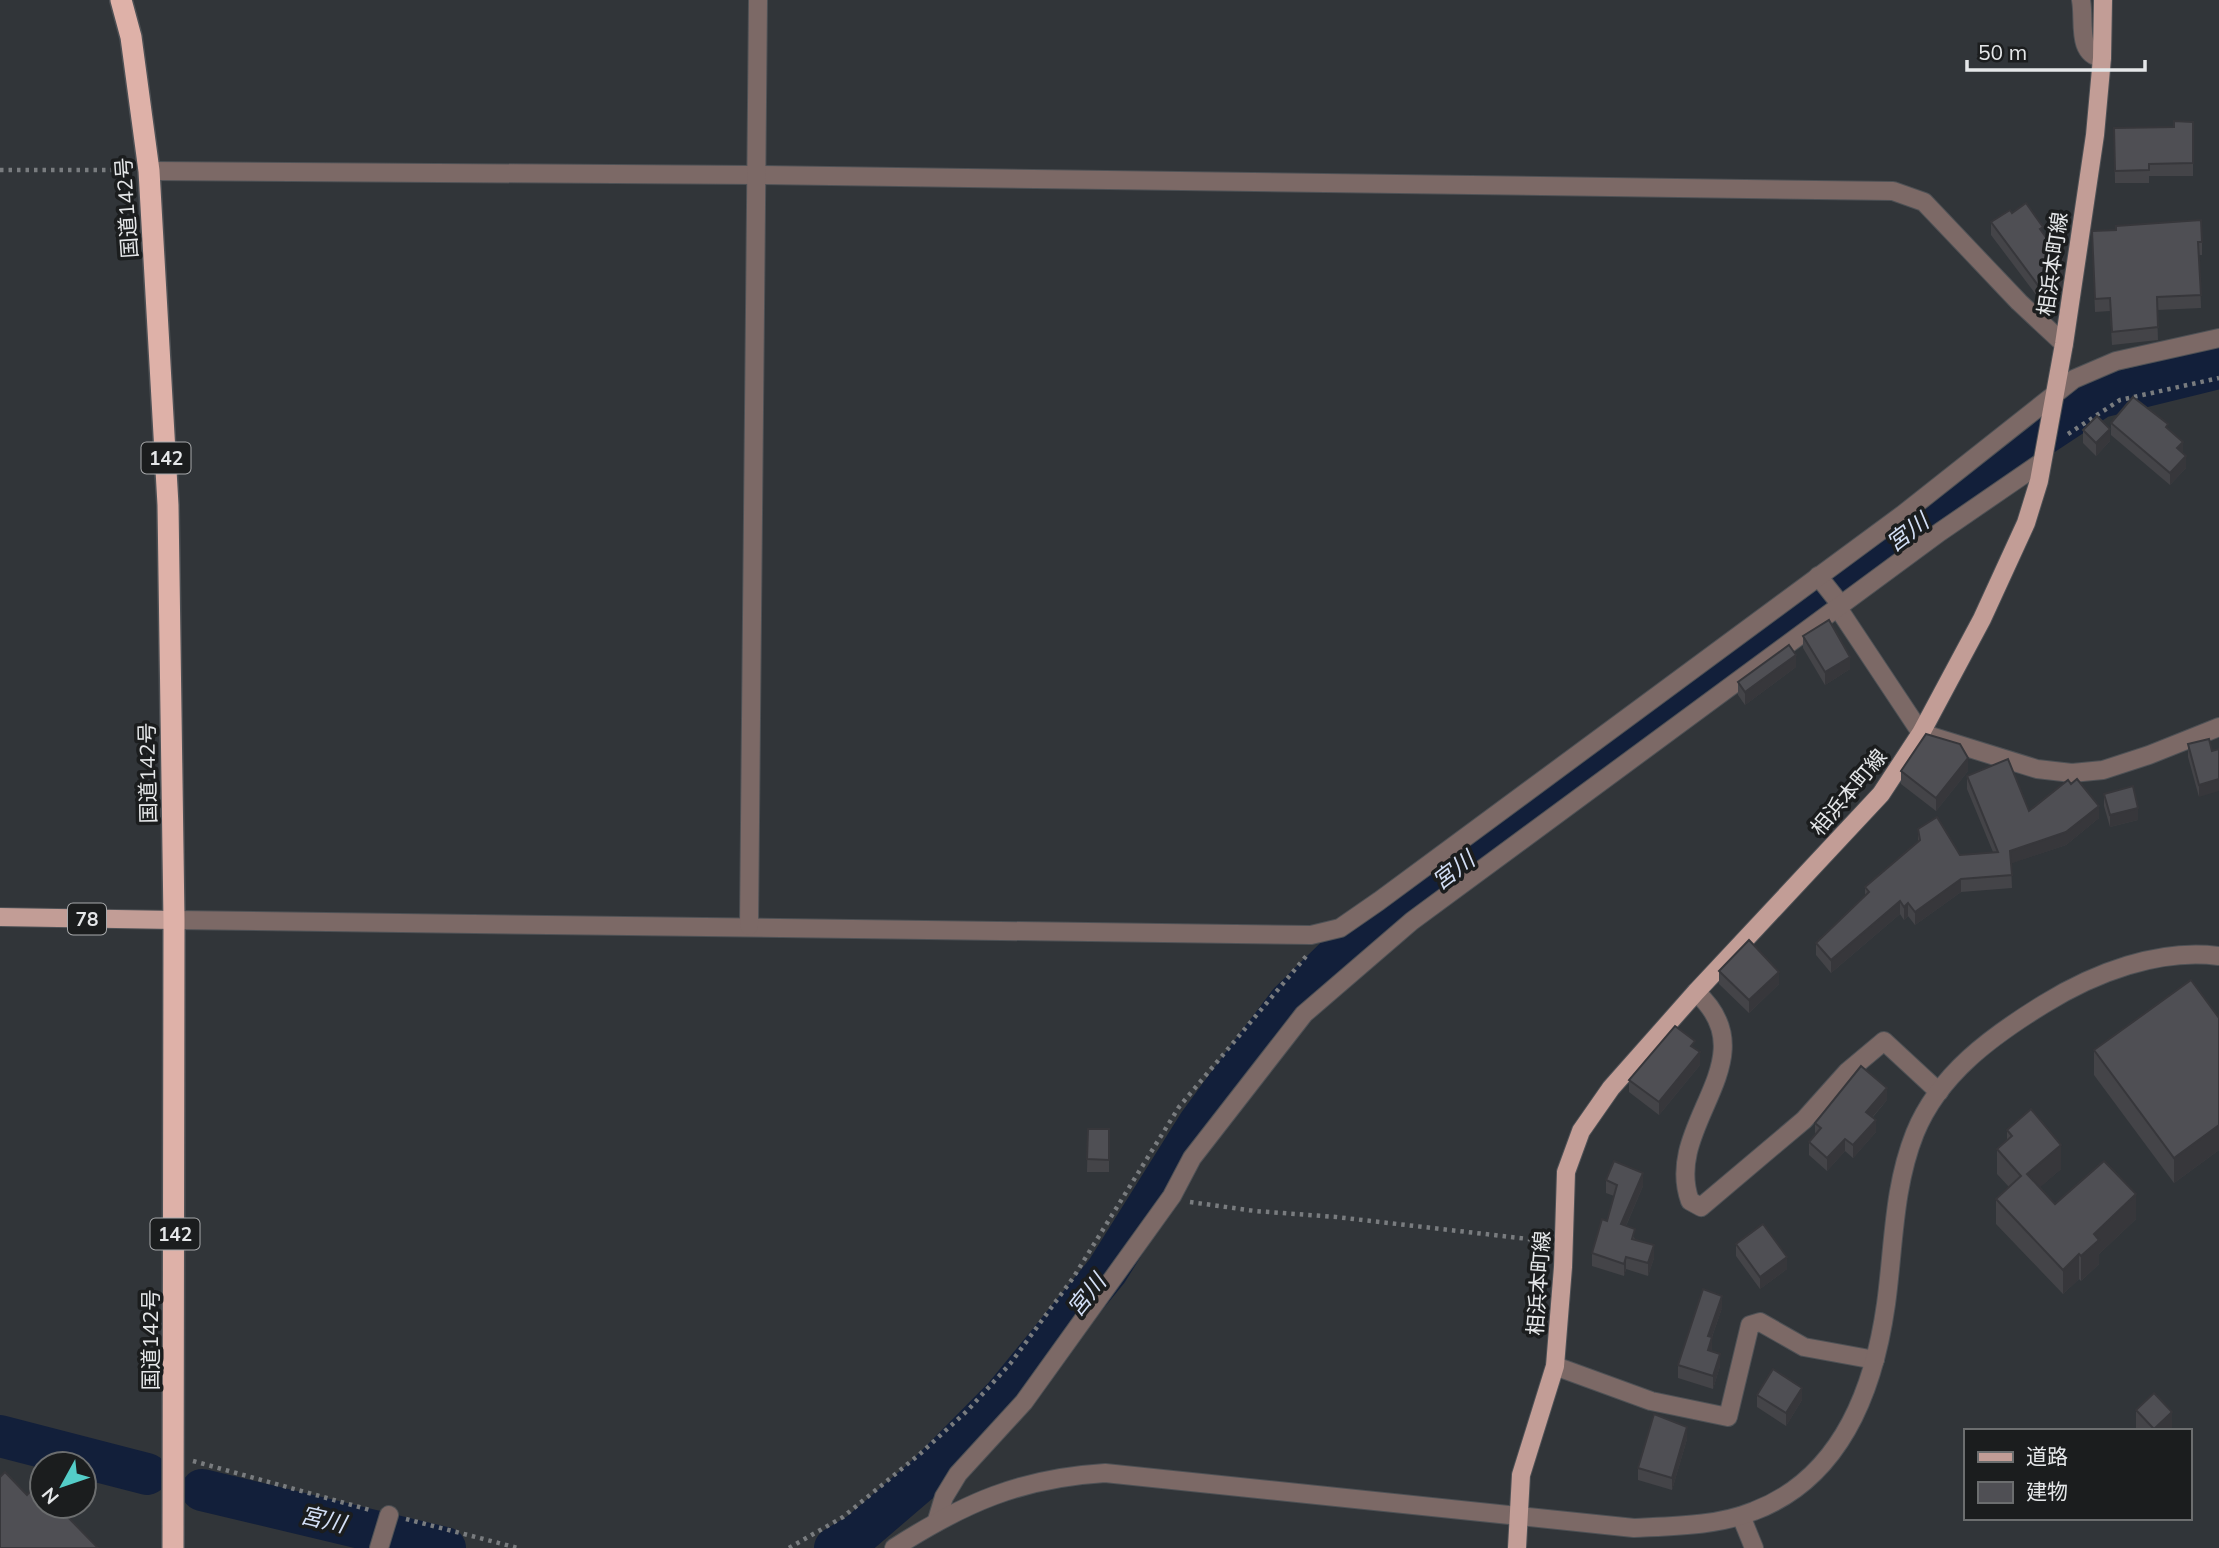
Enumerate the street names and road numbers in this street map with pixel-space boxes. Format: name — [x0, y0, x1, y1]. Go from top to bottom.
street label: 国道142号 — [110, 157, 142, 259]
street label: 相浜本町線 — [2032, 210, 2072, 318]
road number: 142 — [142, 442, 190, 474]
street label: 国道142号 — [133, 722, 161, 824]
street label: 相浜本町線 — [1804, 743, 1892, 841]
road number: 78 — [68, 903, 106, 934]
road number: 142 — [150, 1218, 200, 1250]
street label: 相浜本町線 — [1521, 1230, 1555, 1336]
street label: 国道142号 — [137, 1290, 163, 1390]

